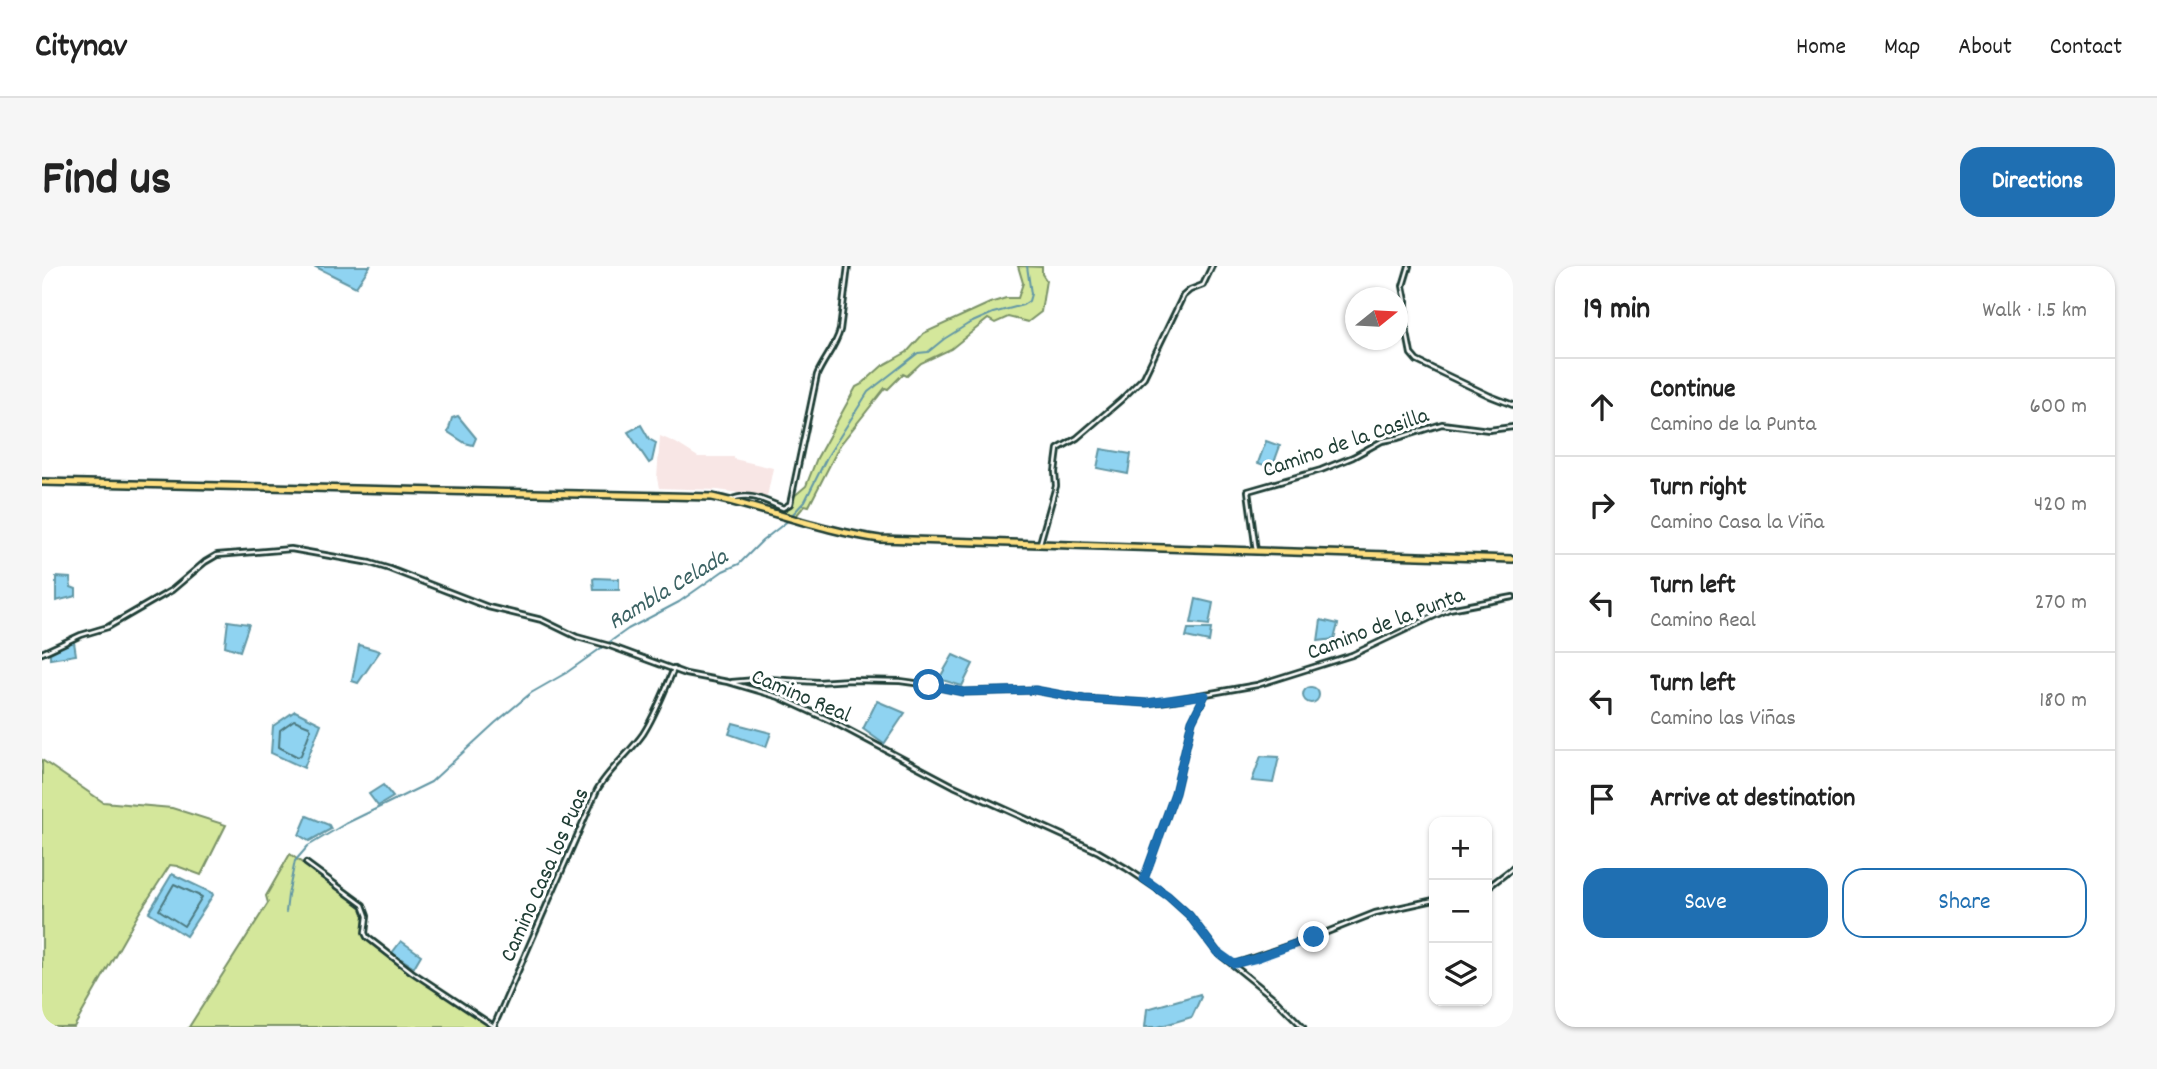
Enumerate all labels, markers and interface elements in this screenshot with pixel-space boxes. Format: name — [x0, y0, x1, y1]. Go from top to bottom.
text: Citynav — [35, 25, 127, 72]
text: Home — [1796, 31, 1846, 65]
text: Map — [1884, 31, 1920, 65]
text: About — [1958, 31, 2012, 65]
text: Contact — [2050, 31, 2122, 65]
text: Find us — [42, 147, 171, 217]
button: Directions — [1960, 147, 2115, 217]
north arrow — [1345, 287, 1408, 350]
text: 19 min — [1583, 290, 1650, 333]
text: Walk · 1.5 km — [1982, 295, 2087, 328]
text: Continue — [1650, 372, 1735, 409]
icon: ahead — [1583, 388, 1621, 426]
text: 600 m — [2030, 391, 2087, 424]
street label: Camino de la Casilla — [1259, 400, 1435, 488]
text: Camino de la Punta — [1650, 409, 1816, 442]
text: Turn right — [1650, 470, 1747, 507]
icon: right — [1583, 486, 1621, 524]
text: 420 m — [2034, 489, 2087, 522]
text: Camino Casa la Viña — [1650, 507, 1824, 540]
water label: Rambla Celada — [602, 541, 736, 640]
text: Turn left — [1650, 568, 1736, 605]
street label: Camino de la Punta — [1303, 580, 1471, 670]
icon: left — [1583, 584, 1621, 622]
text: 270 m — [2035, 587, 2087, 620]
text: Camino Real — [1650, 605, 1756, 638]
street label: Camino Real — [745, 661, 856, 733]
text: Turn left — [1650, 666, 1736, 703]
route start — [913, 669, 944, 700]
icon: left — [1583, 682, 1621, 720]
text: 180 m — [2039, 685, 2087, 718]
text: Camino las Viñas — [1650, 703, 1796, 736]
icon: arrive — [1583, 780, 1621, 818]
text: Arrive at destination — [1650, 781, 1855, 818]
street label: Camino Casa los Puas — [493, 783, 599, 968]
map controls — [1429, 817, 1492, 1006]
button: + — [1429, 817, 1492, 880]
button: Save — [1583, 868, 1828, 938]
button: Share — [1842, 868, 2087, 938]
button: − — [1429, 880, 1492, 943]
route end — [1298, 921, 1329, 952]
button: layers — [1429, 943, 1492, 1006]

